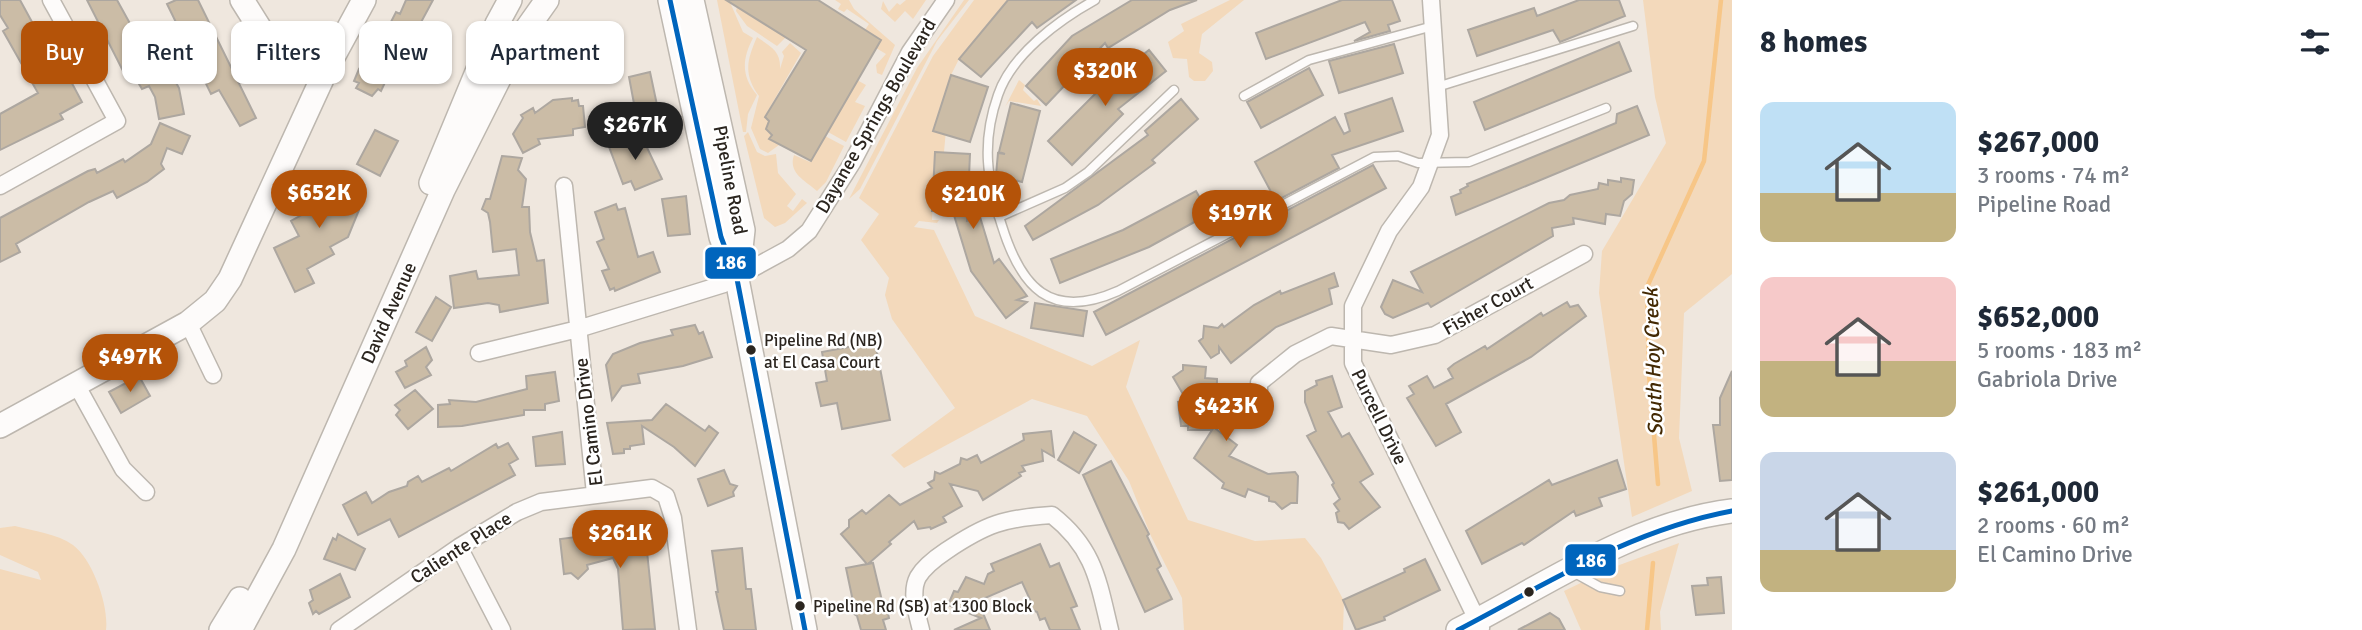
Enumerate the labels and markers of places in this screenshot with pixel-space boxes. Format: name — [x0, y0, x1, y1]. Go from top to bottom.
pin: $320K — [1056, 48, 1154, 108]
pin: $267K — [586, 102, 684, 162]
pin: $652K — [270, 170, 368, 230]
pin: $210K — [924, 172, 1022, 231]
pin: $197K — [1191, 190, 1289, 250]
place label: Pipeline Rd (NB) at El Casa Court — [764, 330, 883, 373]
pin: $497K — [81, 334, 179, 394]
marker: Pipeline Rd (NB) at El Casa Court — [744, 343, 758, 357]
pin: $423K — [1177, 384, 1275, 443]
pin: $261K — [571, 510, 669, 570]
unlabelled marker — [1522, 585, 1536, 599]
place label: Pipeline Rd (SB) at 1300 Block — [813, 596, 1033, 617]
marker: Pipeline Rd (SB) at 1300 Block — [793, 599, 807, 613]

